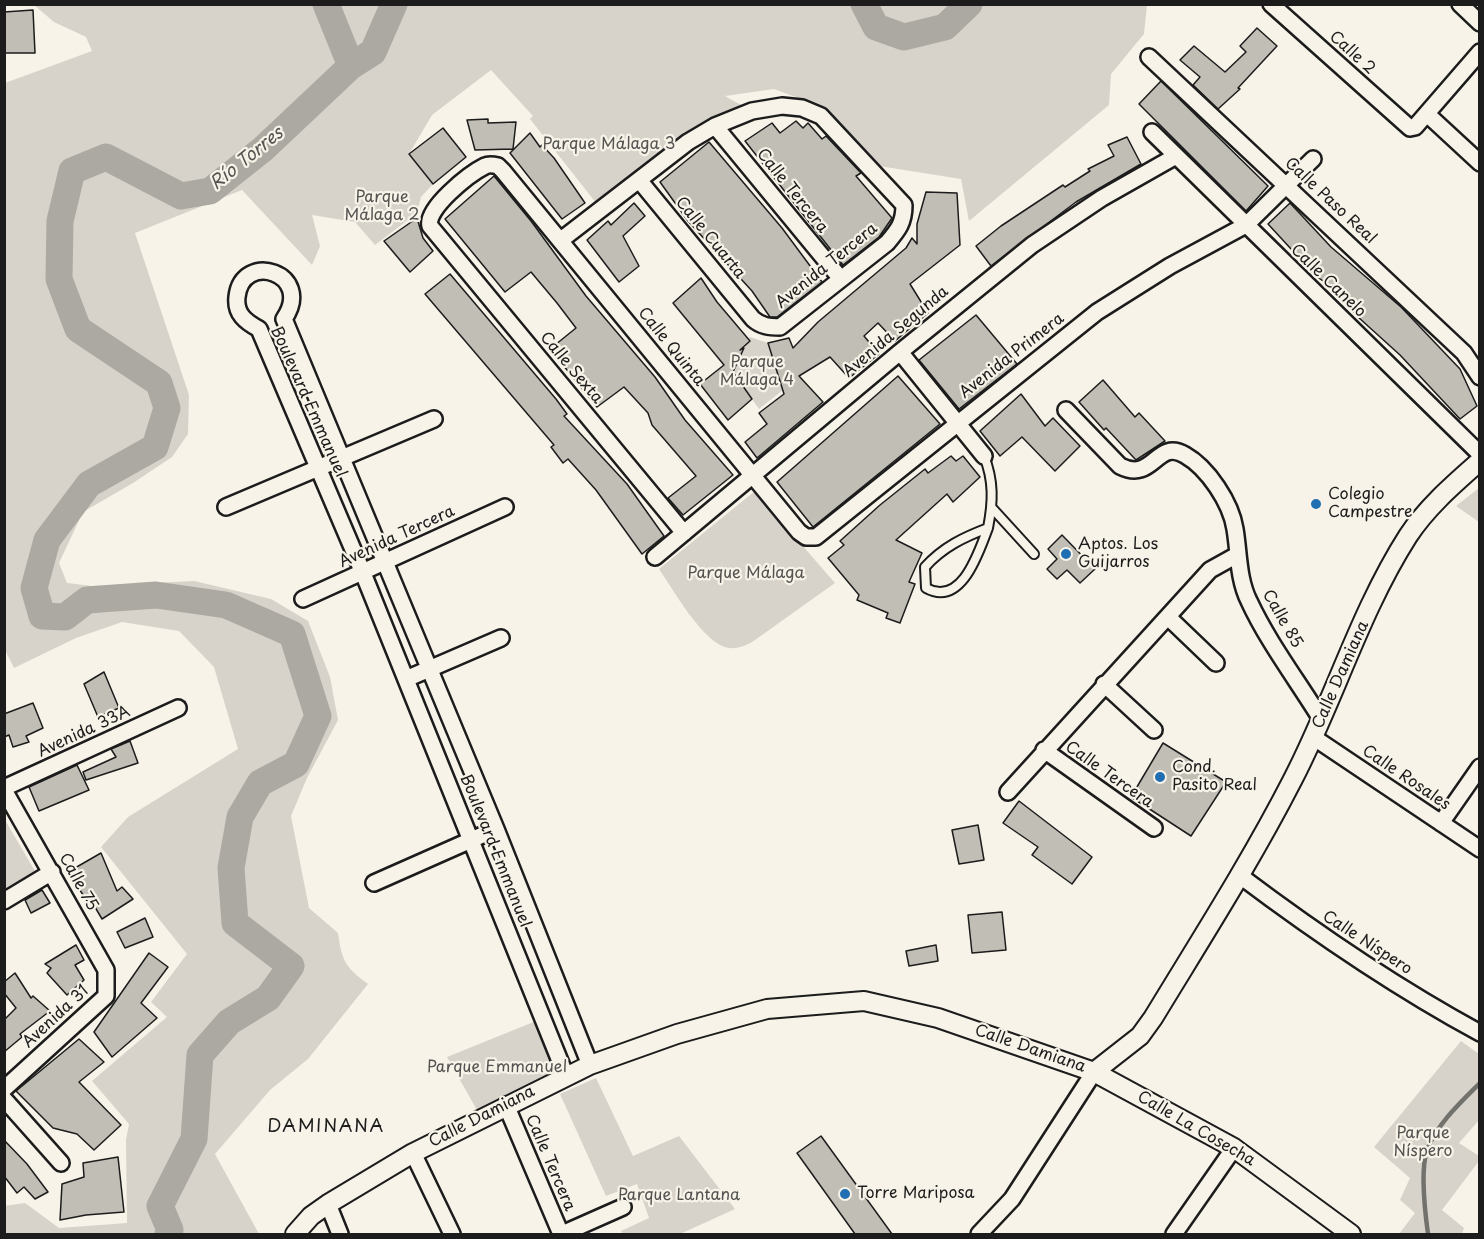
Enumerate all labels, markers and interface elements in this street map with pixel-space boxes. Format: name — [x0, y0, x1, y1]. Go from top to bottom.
street label: Calle 2 — [1325, 27, 1379, 79]
water label: Río Torres — [206, 123, 288, 195]
park label: Parque Málaga 3 — [543, 135, 675, 155]
street label: Calle Tercera — [752, 145, 832, 237]
street label: Calle Paso Real — [1280, 154, 1380, 248]
park label: Parque Málaga 2 — [344, 188, 420, 226]
street label: Calle Cuarta — [671, 193, 749, 283]
street label: Avenida Tercera — [772, 219, 882, 313]
street label: Calle Canelo — [1286, 240, 1370, 322]
street label: Avenida Segunda — [839, 282, 953, 382]
street label: Calle Quinta — [633, 304, 709, 390]
street label: Avenida Primera — [956, 309, 1068, 403]
street label: Boulevard Emmanuel — [266, 324, 350, 480]
street label: Calle Sexta — [535, 328, 607, 408]
park label: Parque Málaga 4 — [720, 353, 794, 391]
place label: Colegio Campestre — [1328, 485, 1412, 523]
marker: Colegio Campestre — [1309, 497, 1323, 511]
street label: Avenida Tercera — [336, 502, 458, 572]
place label: Aptos. Los Guijarros — [1078, 535, 1158, 573]
marker: Aptos. Los Guijarros — [1059, 547, 1073, 561]
park label: Parque Málaga — [687, 564, 805, 584]
street label: Calle 85 — [1258, 587, 1306, 651]
street label: Calle Damiana — [1309, 618, 1373, 732]
street label: Avenida 33A — [35, 702, 133, 762]
street label: Calle Tercera — [1061, 738, 1157, 812]
street label: Calle Rosales — [1358, 741, 1454, 815]
place label: Cond. Pasito Real — [1172, 758, 1257, 796]
marker: Cond. Pasito Real — [1153, 770, 1167, 784]
street label: Boulevard Emmanuel — [456, 772, 534, 930]
street label: Calle 75 — [54, 850, 102, 914]
street label: Calle Níspero — [1319, 907, 1415, 979]
street label: Avenida 31 — [19, 982, 93, 1052]
street label: Calle Damiana — [972, 1021, 1088, 1077]
park label: Parque Emmanuel — [427, 1058, 567, 1078]
street label: Calle Damiana — [426, 1082, 538, 1152]
street label: Calle La Cosecha — [1134, 1087, 1258, 1171]
street label: Calle Tercera — [521, 1112, 579, 1214]
district label: DAMINANA — [267, 1116, 385, 1138]
park label: Parque Níspero — [1394, 1124, 1452, 1162]
place label: Torre Mariposa — [857, 1184, 975, 1204]
park label: Parque Lantana — [618, 1186, 740, 1206]
marker: Torre Mariposa — [838, 1187, 852, 1201]

